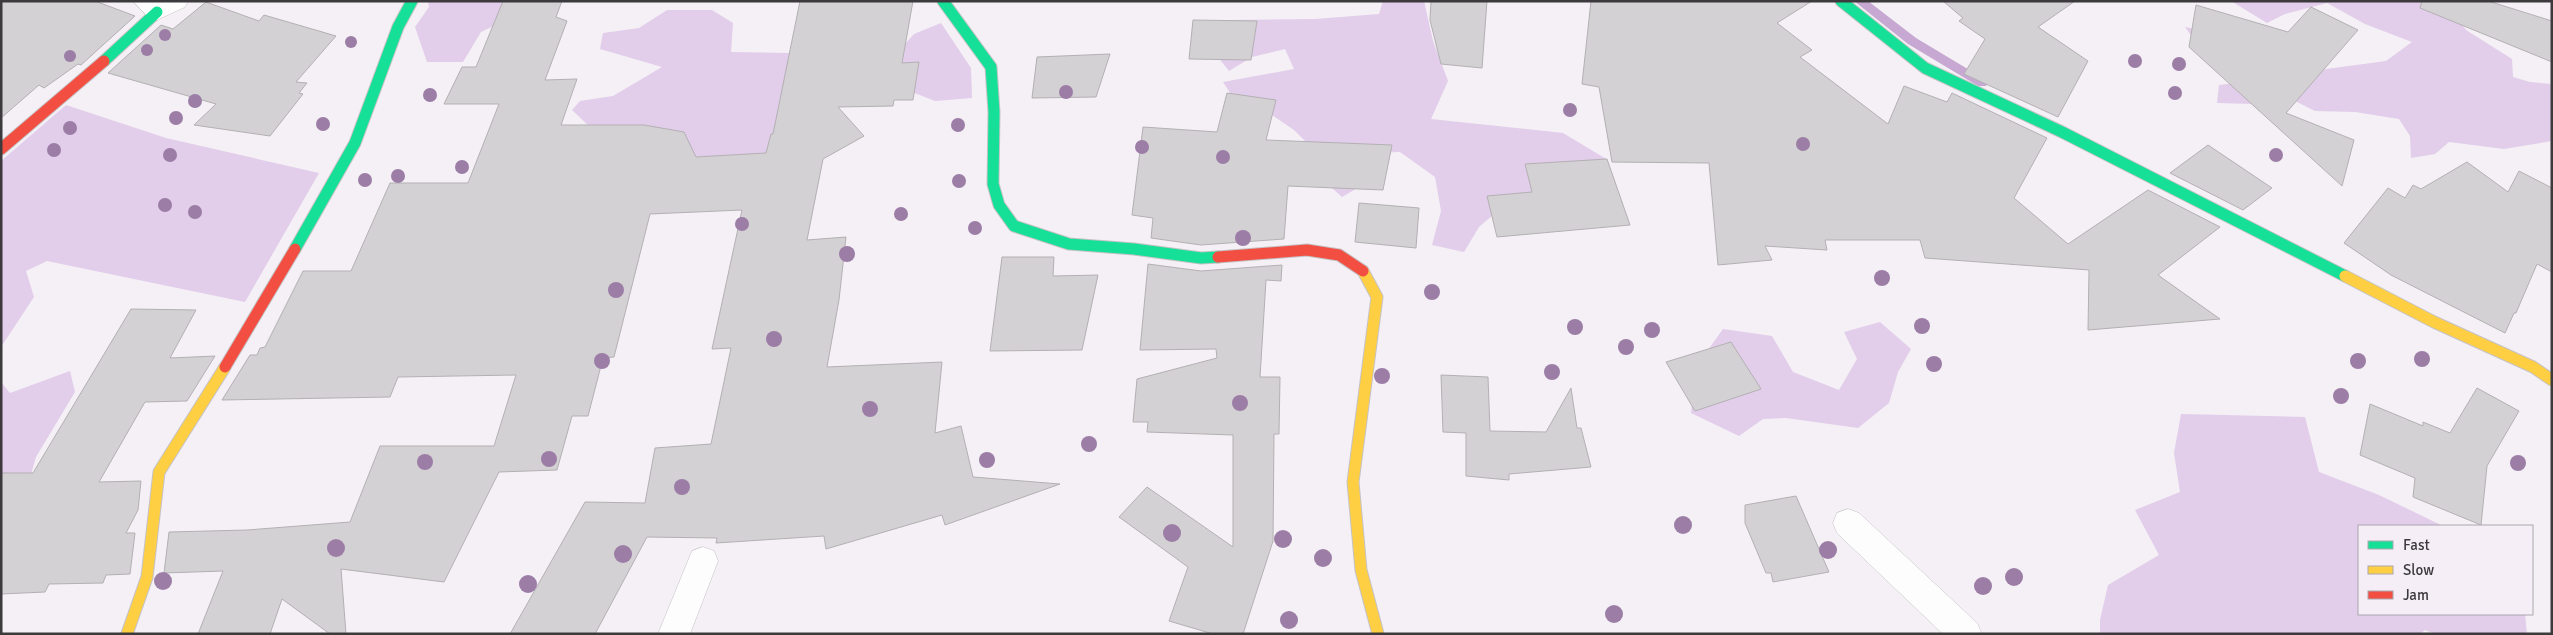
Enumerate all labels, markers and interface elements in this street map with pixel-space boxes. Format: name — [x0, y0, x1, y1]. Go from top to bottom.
legend — [2358, 525, 2533, 615]
text: Fast — [2403, 536, 2430, 554]
text: Slow — [2403, 561, 2434, 579]
text: Jam — [2403, 586, 2429, 604]

